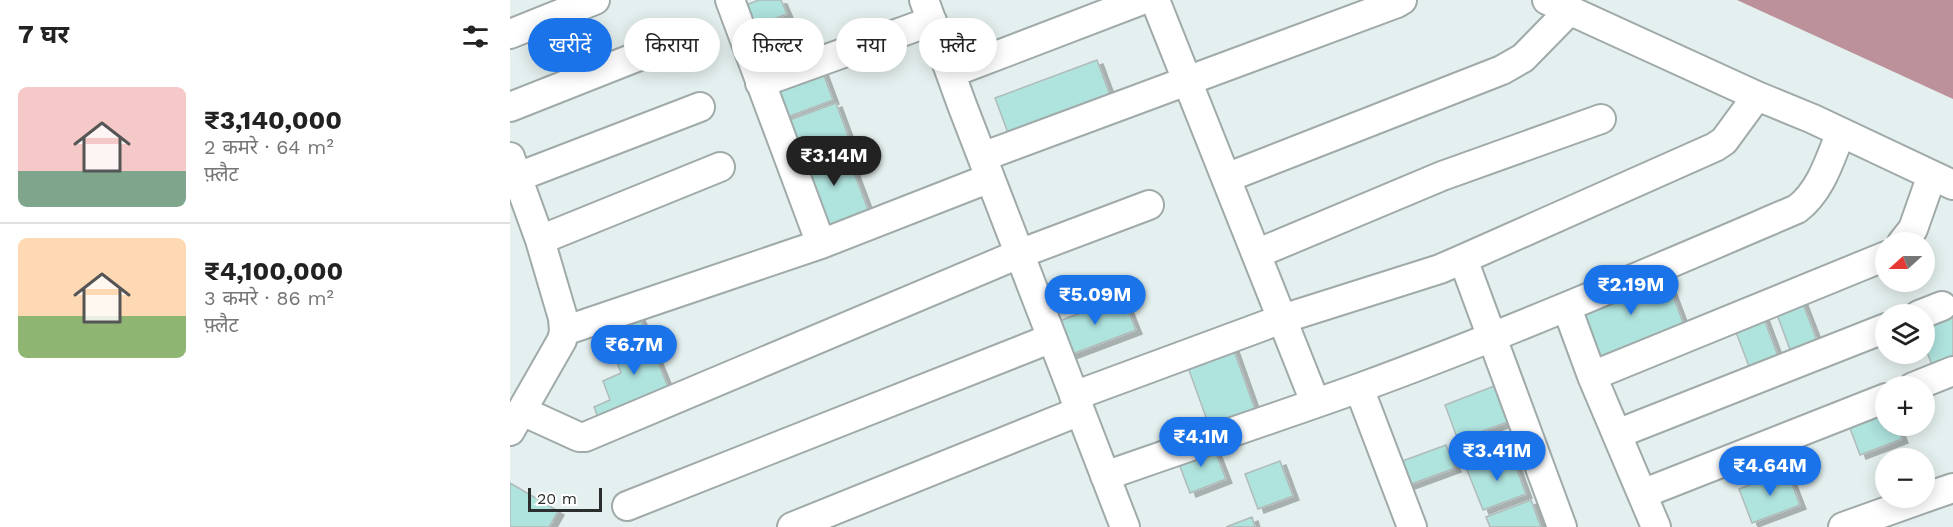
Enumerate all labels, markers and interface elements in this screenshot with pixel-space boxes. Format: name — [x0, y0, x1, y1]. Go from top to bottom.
chip: खरीदें — [528, 18, 612, 72]
chip: किराया — [624, 18, 720, 72]
chip: फ़िल्टर — [732, 18, 824, 72]
chip: नया — [836, 18, 907, 72]
chip: फ़्लैट — [919, 18, 997, 72]
text: 7 घर — [18, 19, 69, 49]
icon: filters — [459, 20, 492, 53]
text: ₹3,140,000 — [204, 105, 342, 135]
icon: home — [66, 111, 138, 183]
text: 2 कमरे · 64 m² — [204, 135, 334, 159]
pin: ₹3.14M — [785, 136, 883, 187]
text: ₹3.14M — [800, 143, 868, 167]
text: फ़्लैट — [204, 162, 239, 186]
north arrow — [1875, 232, 1935, 292]
map controls — [1875, 232, 1935, 508]
text: ₹4,100,000 — [204, 256, 343, 286]
icon: home — [66, 262, 138, 334]
pin: ₹2.19M — [1582, 265, 1680, 316]
text: ₹2.19M — [1598, 272, 1664, 296]
pin: ₹5.09M — [1046, 275, 1144, 326]
text: ₹5.09M — [1059, 282, 1131, 306]
text: 3 कमरे · 86 m² — [204, 286, 334, 310]
button: layers — [1875, 304, 1935, 364]
text: फ़्लैट — [204, 313, 239, 337]
pin: ₹6.7M — [592, 325, 676, 376]
text: ₹6.7M — [605, 332, 663, 356]
button: + — [1875, 376, 1935, 436]
pin: ₹4.1M — [1159, 417, 1243, 468]
text: ₹4.1M — [1173, 424, 1229, 448]
pin: ₹3.41M — [1448, 431, 1546, 482]
text: ₹3.41M — [1463, 438, 1531, 462]
pin: ₹4.64M — [1721, 446, 1819, 497]
button: − — [1875, 448, 1935, 508]
text: ₹4.64M — [1733, 453, 1807, 477]
scale bar — [528, 485, 602, 512]
text: 20 m — [537, 489, 577, 508]

